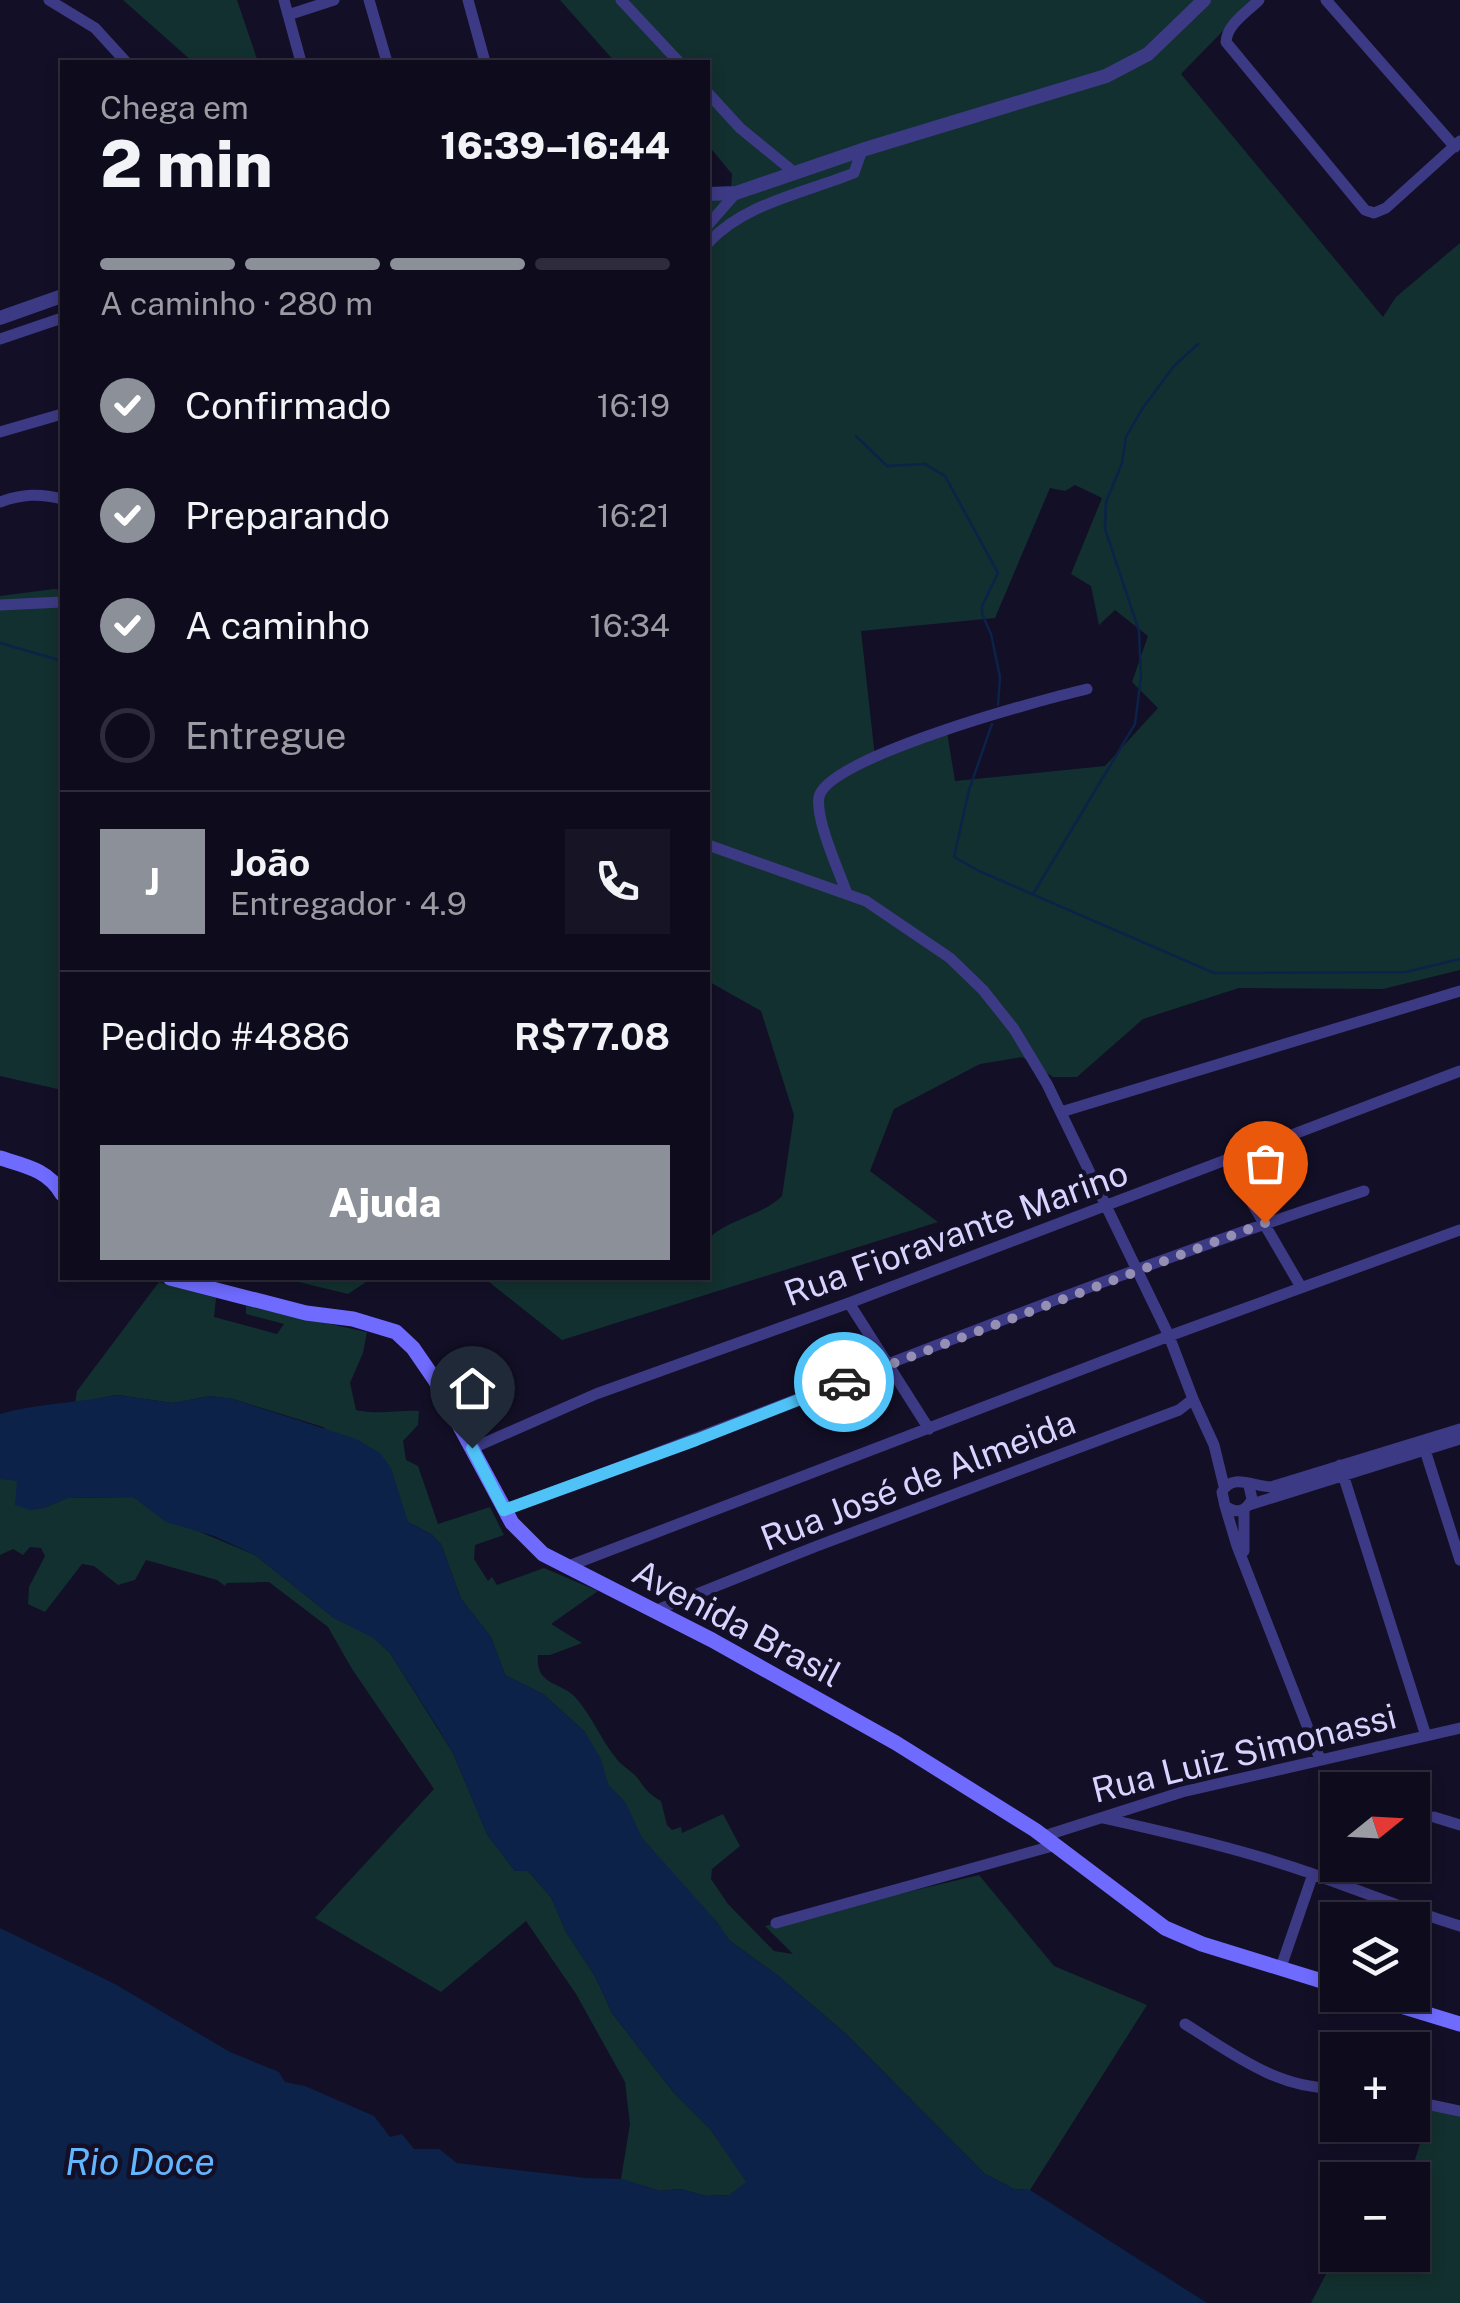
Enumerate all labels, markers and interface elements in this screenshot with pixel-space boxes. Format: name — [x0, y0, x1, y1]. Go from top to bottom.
text: Chega em — [100, 89, 249, 126]
text: 16:39–16:44 — [440, 123, 670, 168]
text: 2 min — [100, 125, 273, 202]
text: A caminho · 280 m — [100, 285, 373, 322]
icon: check — [100, 378, 155, 433]
text: Confirmado — [185, 383, 391, 428]
text: 16:19 — [597, 387, 670, 424]
icon: check — [100, 488, 155, 543]
text: Preparando — [185, 493, 390, 538]
text: 16:21 — [597, 497, 670, 534]
icon: check — [100, 598, 155, 653]
text: A caminho — [185, 603, 370, 648]
text: 16:34 — [590, 607, 670, 644]
text: Entregue — [185, 713, 347, 758]
button: phone — [565, 829, 670, 934]
text: João — [230, 840, 310, 885]
text: J — [145, 859, 160, 904]
text: Entregador · 4.9 — [230, 885, 467, 922]
text: Pedido #4886 — [100, 1014, 350, 1059]
text: R$77.08 — [514, 1014, 670, 1059]
pin — [1223, 1121, 1308, 1224]
icon: bag — [1238, 1136, 1293, 1191]
button: Ajuda — [100, 1145, 670, 1260]
street label: Rua Fioravante Marino — [779, 1152, 1133, 1314]
courier — [794, 1332, 894, 1432]
pin — [430, 1346, 515, 1449]
icon: car — [817, 1355, 872, 1410]
icon: home — [445, 1361, 500, 1416]
street label: Rua José de Almeida — [755, 1401, 1081, 1559]
street label: Avenida Brasil — [626, 1551, 848, 1695]
street label: Rua Luiz Simonassi — [1088, 1695, 1400, 1811]
north arrow — [1320, 1772, 1430, 1882]
map controls — [1320, 1772, 1430, 2272]
button: layers — [1320, 1902, 1430, 2012]
button: + — [1320, 2032, 1430, 2142]
water label: Rio Doce — [65, 2139, 215, 2184]
button: − — [1320, 2162, 1430, 2272]

